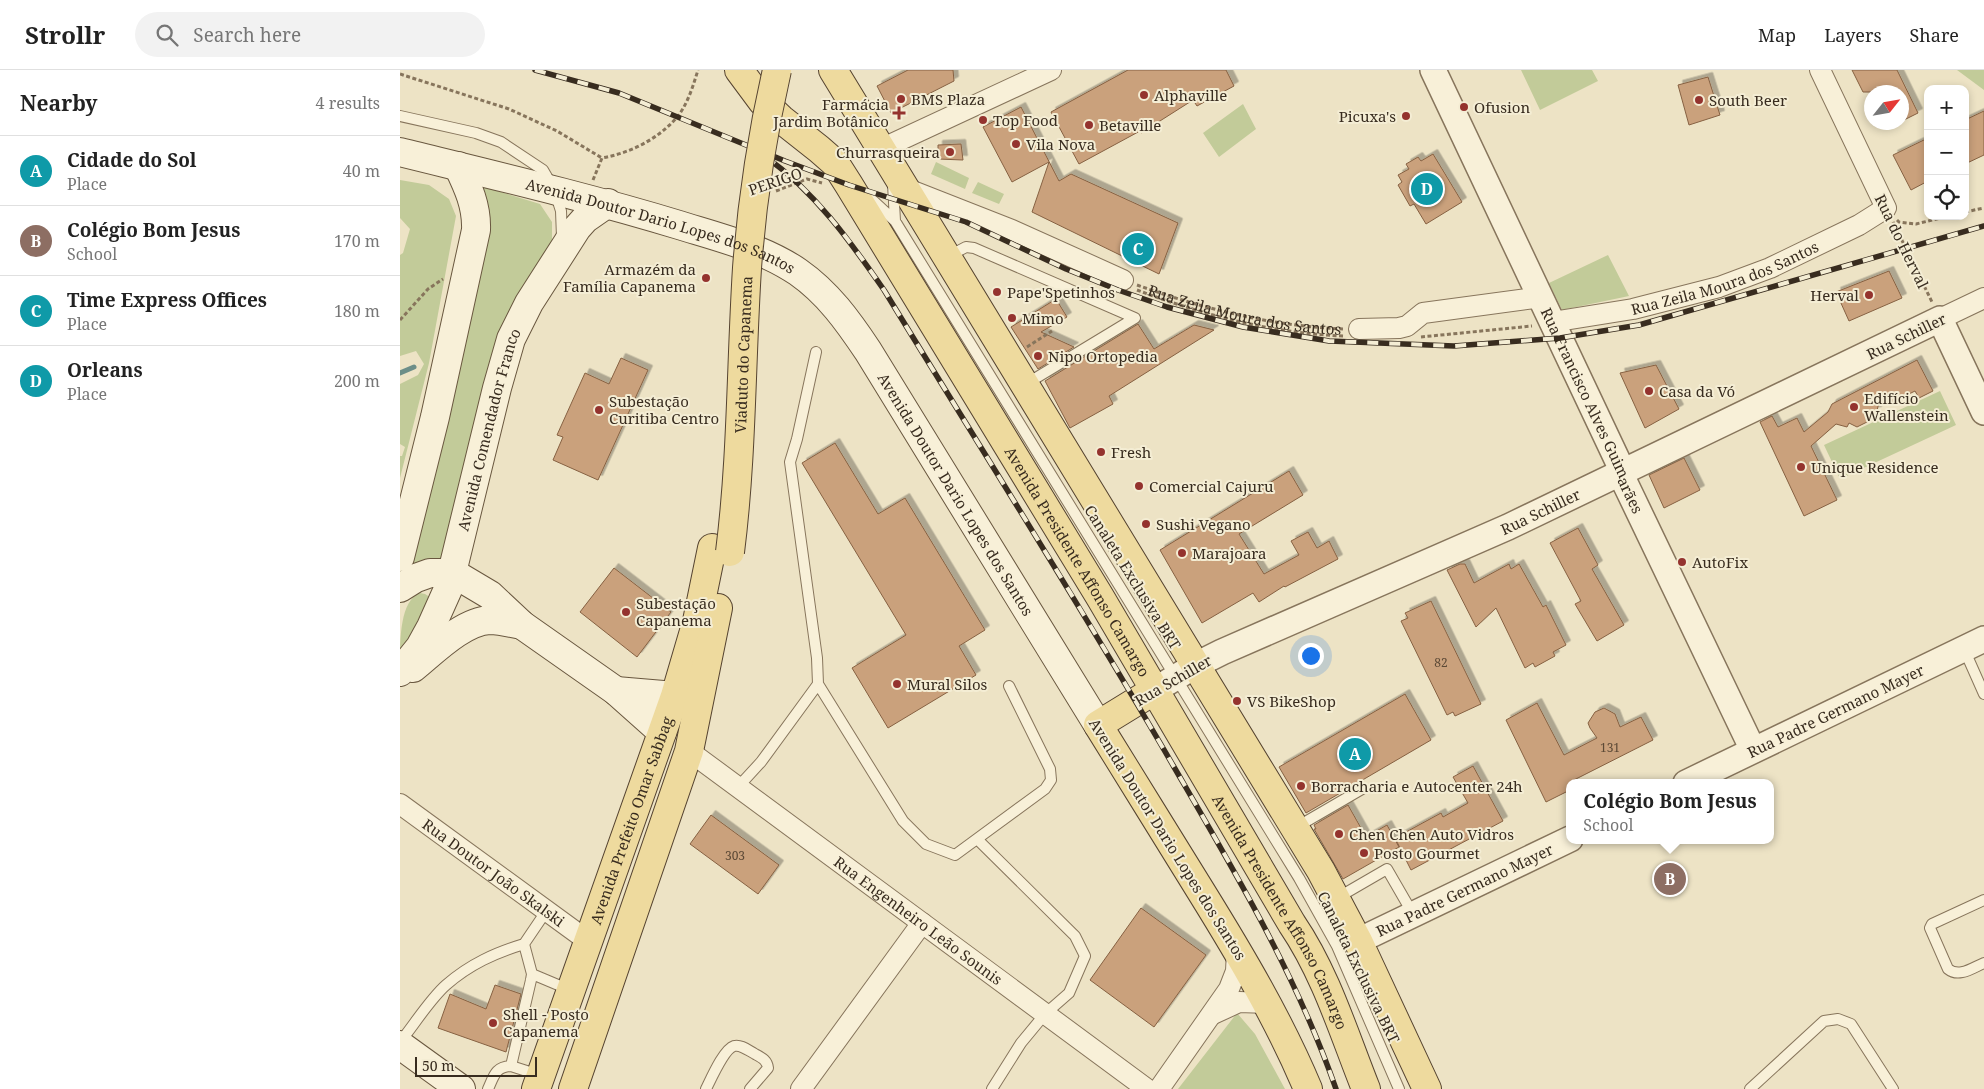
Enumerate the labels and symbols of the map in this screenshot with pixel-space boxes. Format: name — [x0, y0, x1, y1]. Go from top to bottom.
place label: Alphaville — [1154, 85, 1227, 105]
north arrow — [1864, 85, 1909, 130]
place label: BMS Plaza — [911, 89, 985, 109]
marker: Alphaville — [1138, 89, 1150, 101]
place label: South Beer — [1709, 90, 1787, 110]
marker: BMS Plaza — [895, 93, 907, 105]
place label: Farmácia Jardim Botânico — [772, 94, 889, 131]
marker: South Beer — [1693, 94, 1705, 106]
place label: Ofusion — [1474, 97, 1530, 117]
marker: Ofusion — [1458, 101, 1470, 113]
place label: Picuxa's — [1339, 106, 1396, 126]
marker: Farmácia Jardim Botânico — [893, 107, 905, 119]
place label: Top Food — [993, 110, 1058, 130]
marker: Picuxa's — [1400, 110, 1412, 122]
marker: Top Food — [977, 114, 989, 126]
place label: Betaville — [1099, 115, 1161, 135]
marker: Betaville — [1083, 119, 1095, 131]
place label: Vila Nova — [1026, 134, 1095, 154]
marker: Vila Nova — [1010, 138, 1022, 150]
place label: Churrasqueira — [836, 142, 940, 162]
marker: Churrasqueira — [944, 146, 956, 158]
street label: PERIGO — [745, 162, 805, 200]
pin: D — [1411, 170, 1443, 208]
street label: Avenida Doutor Dario Lopes dos Santos — [524, 173, 799, 278]
street label: Rua do Herval — [1871, 191, 1934, 292]
pin: C — [1122, 230, 1154, 268]
street label: Rua Zeila Moura dos Santos — [1629, 236, 1822, 319]
place label: Armazém da Família Capanema — [563, 259, 696, 296]
marker: Armazém da Família Capanema — [700, 272, 712, 284]
street label: Viaduto do Capanema — [730, 275, 756, 434]
street label: Rua Zeila Moura dos Santos — [1145, 280, 1342, 339]
place label: Pape'Spetinhos — [1007, 282, 1115, 302]
place label: Herval — [1810, 285, 1859, 305]
marker: Pape'Spetinhos — [991, 286, 1003, 298]
marker: Herval — [1863, 289, 1875, 301]
street label: Rua Francisco Alves Guimarães — [1537, 304, 1648, 517]
place label: Mimo — [1022, 308, 1064, 328]
street label: Rua Schiller — [1863, 308, 1949, 364]
marker: Mimo — [1006, 312, 1018, 324]
street label: Avenida Comendador Franco — [453, 325, 525, 533]
place label: Nipo Ortopedia — [1048, 346, 1158, 366]
marker: Nipo Ortopedia — [1032, 350, 1044, 362]
street label: Avenida Doutor Dario Lopes dos Santos — [874, 369, 1038, 619]
place label: Casa da Vó — [1659, 381, 1735, 401]
marker: Casa da Vó — [1643, 385, 1655, 397]
place label: Edifício Wallenstein — [1864, 388, 1949, 425]
place label: Subestação Curitiba Centro — [609, 391, 719, 428]
marker: Edifício Wallenstein — [1848, 401, 1860, 413]
marker: Subestação Curitiba Centro — [593, 404, 605, 416]
place label: Fresh — [1111, 442, 1152, 462]
street label: Avenida Presidente Affonso Camargo — [1001, 443, 1155, 680]
marker: Fresh — [1095, 446, 1107, 458]
place label: Unique Residence — [1811, 457, 1939, 477]
marker: Unique Residence — [1795, 461, 1807, 473]
place label: Comercial Cajuru — [1149, 476, 1274, 496]
marker: Comercial Cajuru — [1133, 480, 1145, 492]
street label: Rua Schiller — [1497, 484, 1583, 539]
street label: Canaleta Exclusiva BRT — [1080, 501, 1186, 653]
place label: Sushi Vegano — [1156, 514, 1251, 534]
marker: Sushi Vegano — [1140, 518, 1152, 530]
place label: Marajoara — [1192, 543, 1267, 563]
marker: Marajoara — [1176, 547, 1188, 559]
place label: AutoFix — [1692, 552, 1748, 572]
marker: AutoFix — [1676, 556, 1688, 568]
place label: Subestação Capanema — [636, 593, 716, 630]
marker: Subestação Capanema — [620, 606, 632, 618]
your location — [1298, 643, 1324, 669]
street label: Rua Schiller — [1131, 650, 1215, 710]
house number: 82 — [1434, 654, 1448, 671]
street label: Rua Padre Germano Mayer — [1744, 660, 1927, 762]
place label: Mural Silos — [907, 674, 988, 694]
marker: Mural Silos — [891, 678, 903, 690]
place label: VS BikeShop — [1247, 691, 1336, 711]
marker: VS BikeShop — [1231, 695, 1243, 707]
street label: Avenida Prefeito Omar Sabbag — [585, 714, 677, 927]
street label: Avenida Doutor Dario Lopes dos Santos — [1085, 714, 1251, 964]
pin: A — [1339, 735, 1371, 773]
house number: 131 — [1600, 739, 1620, 756]
place label: Borracharia e Autocenter 24h — [1311, 776, 1523, 796]
marker: Borracharia e Autocenter 24h — [1295, 780, 1307, 792]
street label: Avenida Presidente Affonso Camargo — [1208, 791, 1352, 1032]
street label: Rua Doutor João Skalski — [419, 814, 569, 931]
place label: Chen Chen Auto Vidros — [1349, 824, 1514, 844]
marker: Chen Chen Auto Vidros — [1333, 828, 1345, 840]
street label: Rua Padre Germano Mayer — [1373, 839, 1556, 941]
place label: Posto Gourmet — [1374, 843, 1480, 863]
house number: 303 — [725, 847, 745, 864]
marker: Posto Gourmet — [1358, 847, 1370, 859]
street label: Rua Engenheiro Leão Sounis — [830, 851, 1007, 989]
pin: B — [1654, 860, 1686, 898]
street label: Canaleta Exclusiva BRT — [1313, 888, 1405, 1046]
place label: Shell - Posto Capanema — [503, 1004, 589, 1041]
marker: Shell - Posto Capanema — [487, 1017, 499, 1029]
scale bar — [415, 1054, 538, 1077]

